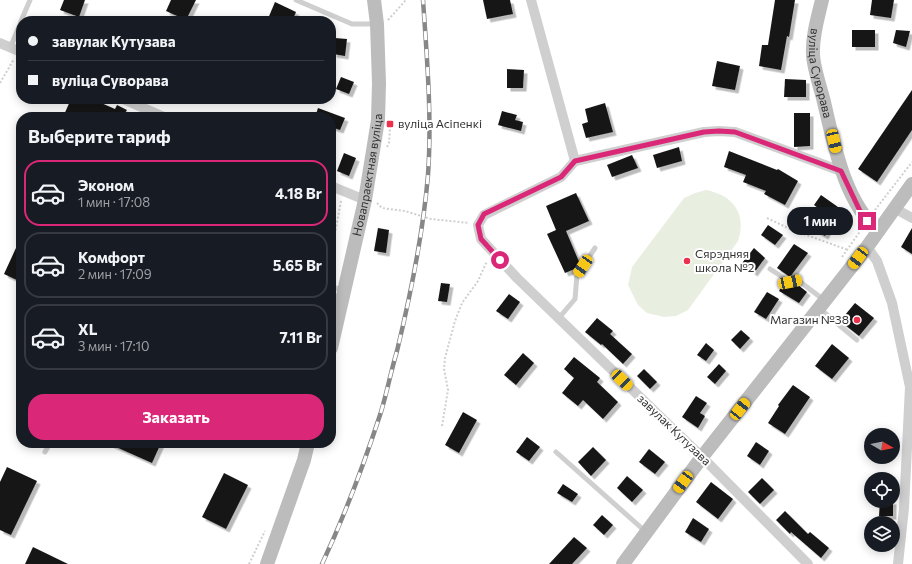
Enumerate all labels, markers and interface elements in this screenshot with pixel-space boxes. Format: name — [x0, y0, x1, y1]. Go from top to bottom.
street label: вуліца Суворава — [807, 28, 835, 119]
text: завулак Кутузава — [52, 32, 176, 50]
text: вуліца Суворава — [52, 71, 169, 89]
street label: Новапраектная вуліца — [349, 113, 384, 237]
place label: вуліца Асіпенкі — [398, 116, 482, 130]
marker: вуліца Асіпенкі — [385, 119, 395, 129]
text: Выберите тариф — [28, 125, 171, 147]
car — [825, 128, 843, 154]
icon: car — [30, 175, 66, 211]
text: Эконом — [78, 176, 134, 194]
text: 4.18 Br — [275, 184, 322, 202]
text: 1 мин · 17:08 — [78, 194, 150, 210]
callout: 1 мин — [787, 207, 853, 235]
route end — [858, 212, 876, 230]
text: 1 мин — [803, 213, 837, 229]
car — [846, 245, 870, 271]
place label: Сярэдняя школа №2 — [695, 246, 755, 274]
icon: car — [30, 247, 66, 283]
text: Комфорт — [78, 248, 145, 266]
route start — [491, 251, 509, 269]
car — [571, 253, 595, 279]
text: 5.65 Br — [273, 256, 322, 274]
marker: Сярэдняя школа №2 — [682, 256, 692, 266]
text: 2 мин · 17:09 — [78, 266, 152, 282]
car — [777, 274, 803, 290]
place label: Магазин №38 — [770, 312, 849, 326]
marker: Магазин №38 — [852, 315, 862, 325]
icon: car — [30, 319, 66, 355]
text: XL — [78, 320, 97, 338]
text: 7.11 Br — [280, 328, 322, 346]
text: 3 мин · 17:10 — [78, 338, 150, 354]
car — [609, 367, 635, 393]
street label: завулак Кутузава — [635, 391, 714, 468]
button: Заказать — [28, 394, 324, 440]
car — [728, 396, 752, 422]
north arrow — [864, 428, 900, 464]
map controls — [864, 428, 900, 552]
car — [671, 469, 695, 495]
button: locate — [864, 472, 900, 508]
button: layers — [864, 516, 900, 552]

